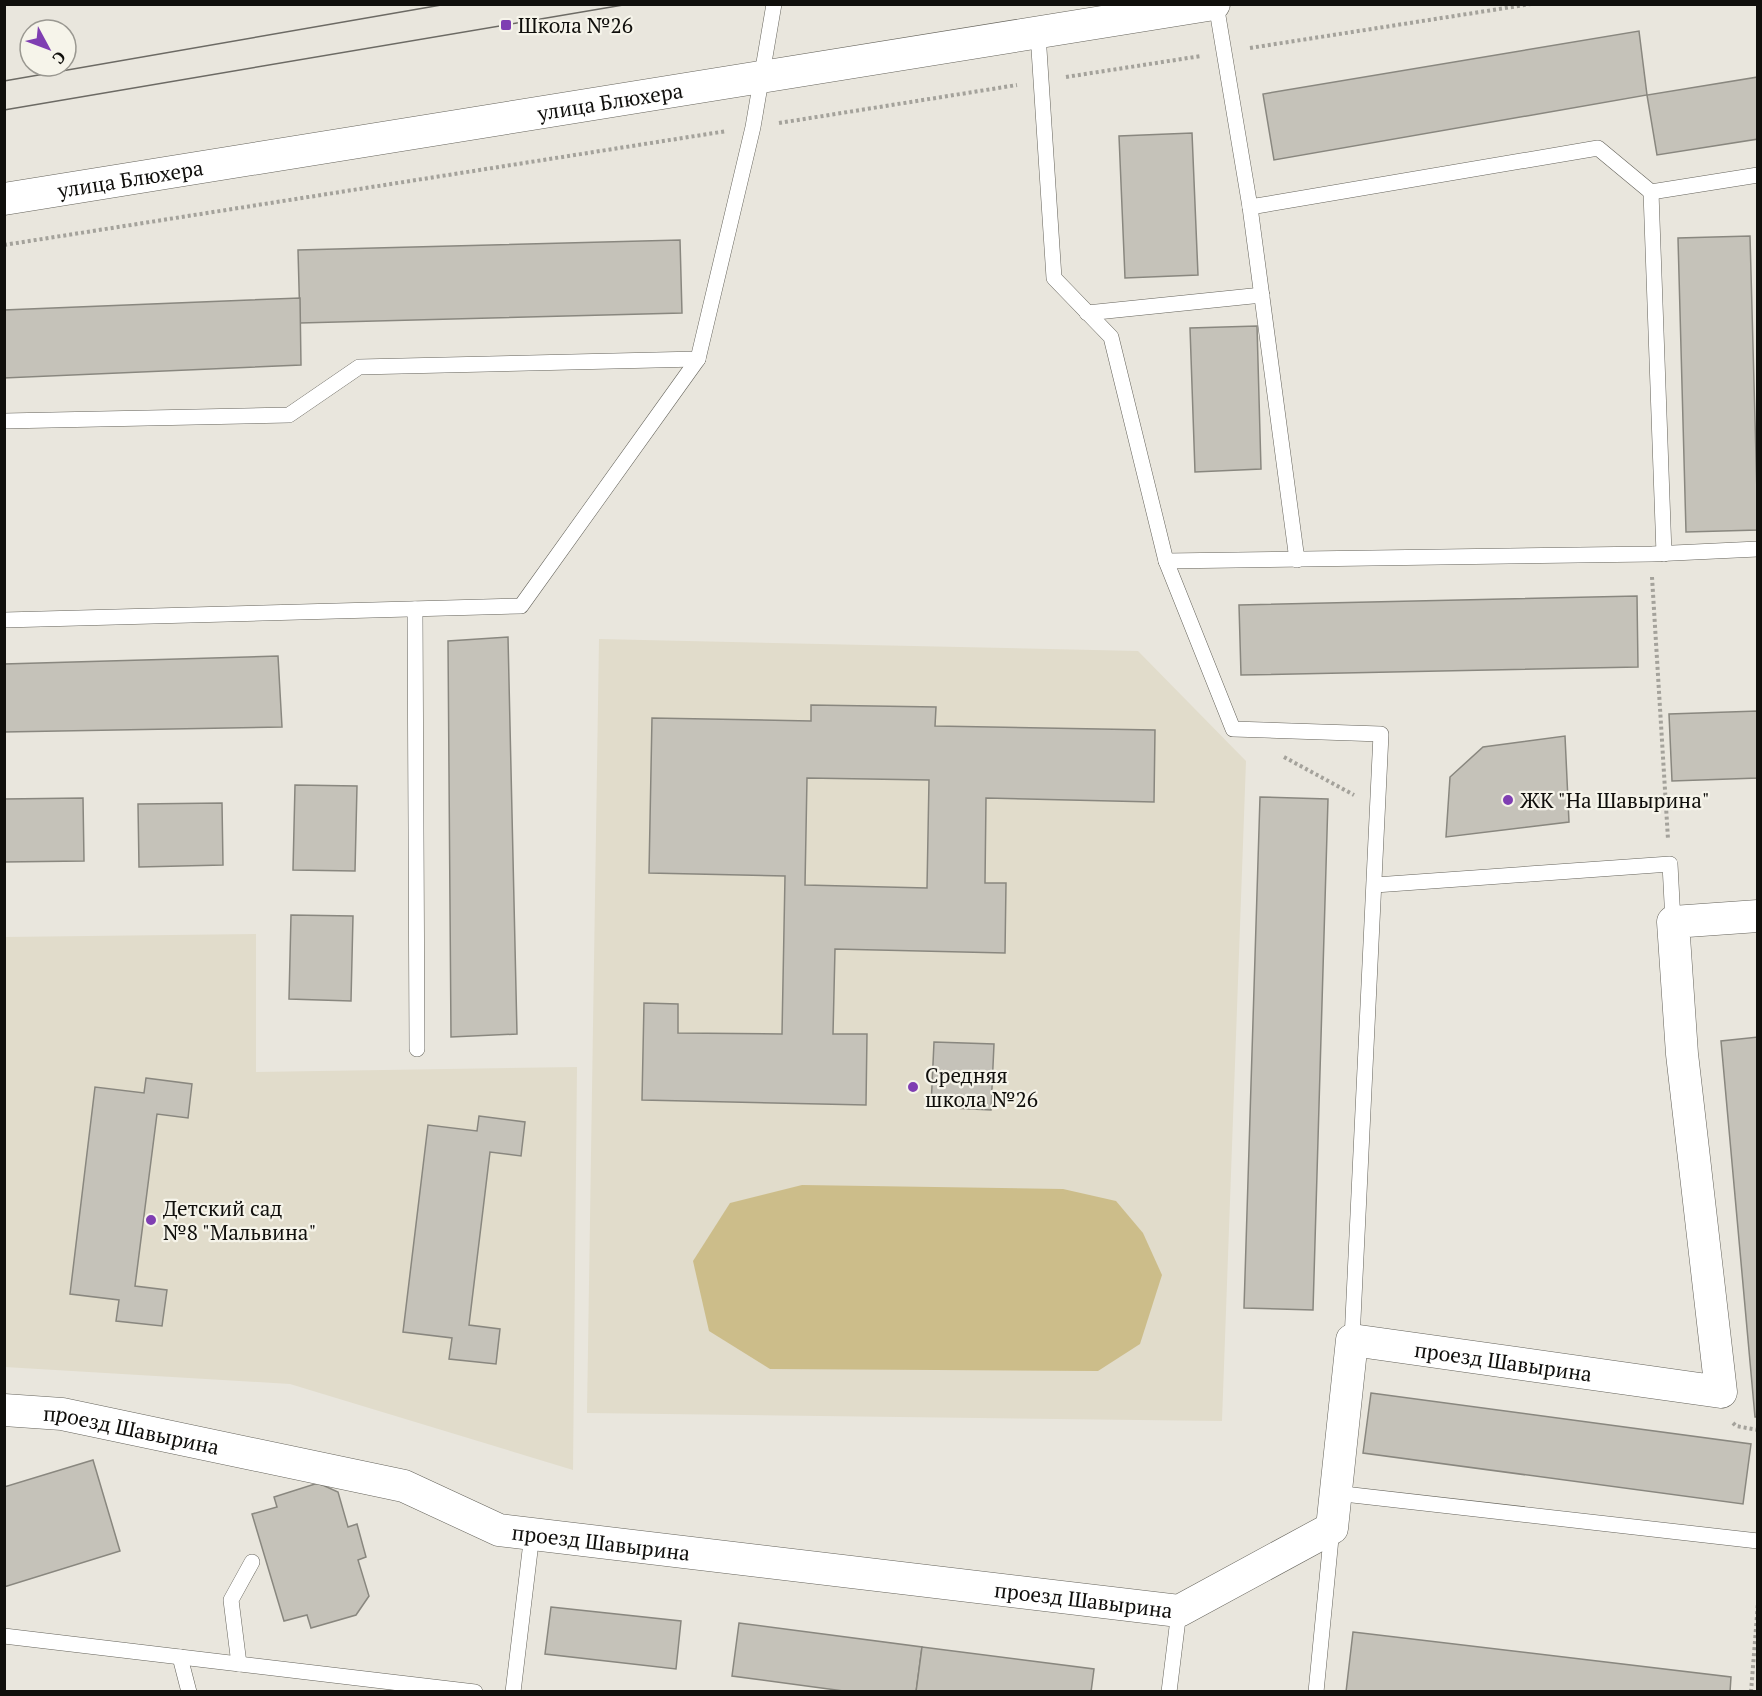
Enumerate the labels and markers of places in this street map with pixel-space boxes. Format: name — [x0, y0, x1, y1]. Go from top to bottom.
place label: Школа №26 — [518, 11, 633, 39]
marker: Школа №26 — [499, 18, 513, 32]
place label: ЖК "На Шавырина" — [1520, 786, 1710, 814]
marker: ЖК "На Шавырина" — [1501, 793, 1515, 807]
place label: Средняя школа №26 — [925, 1061, 1038, 1113]
marker: Средняя школа №26 — [906, 1080, 920, 1094]
place label: Детский сад №8 "Мальвина" — [163, 1194, 316, 1246]
marker: Детский сад №8 "Мальвина" — [144, 1213, 158, 1227]

